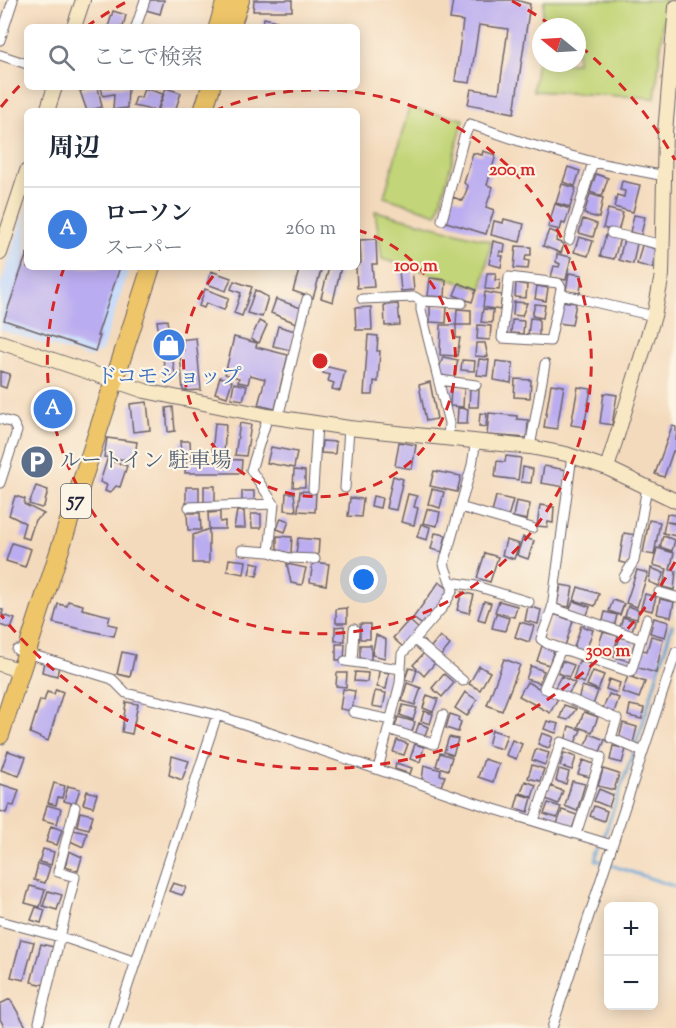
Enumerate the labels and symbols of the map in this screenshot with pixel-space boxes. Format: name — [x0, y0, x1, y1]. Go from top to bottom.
north arrow — [532, 18, 586, 72]
text: 200 m — [489, 158, 535, 184]
text: 100 m — [394, 254, 438, 280]
shop icon: ドコモショップ — [151, 327, 187, 363]
centre of rings — [310, 351, 330, 371]
place label: ドコモショップ — [96, 363, 242, 393]
pin: A — [34, 386, 72, 432]
parking icon: ルートイン 駐車場 — [19, 444, 55, 480]
place label: ルートイン 駐車場 — [60, 447, 231, 477]
road number: 57 — [61, 484, 91, 518]
your location — [349, 565, 378, 594]
text: 300 m — [586, 639, 631, 665]

